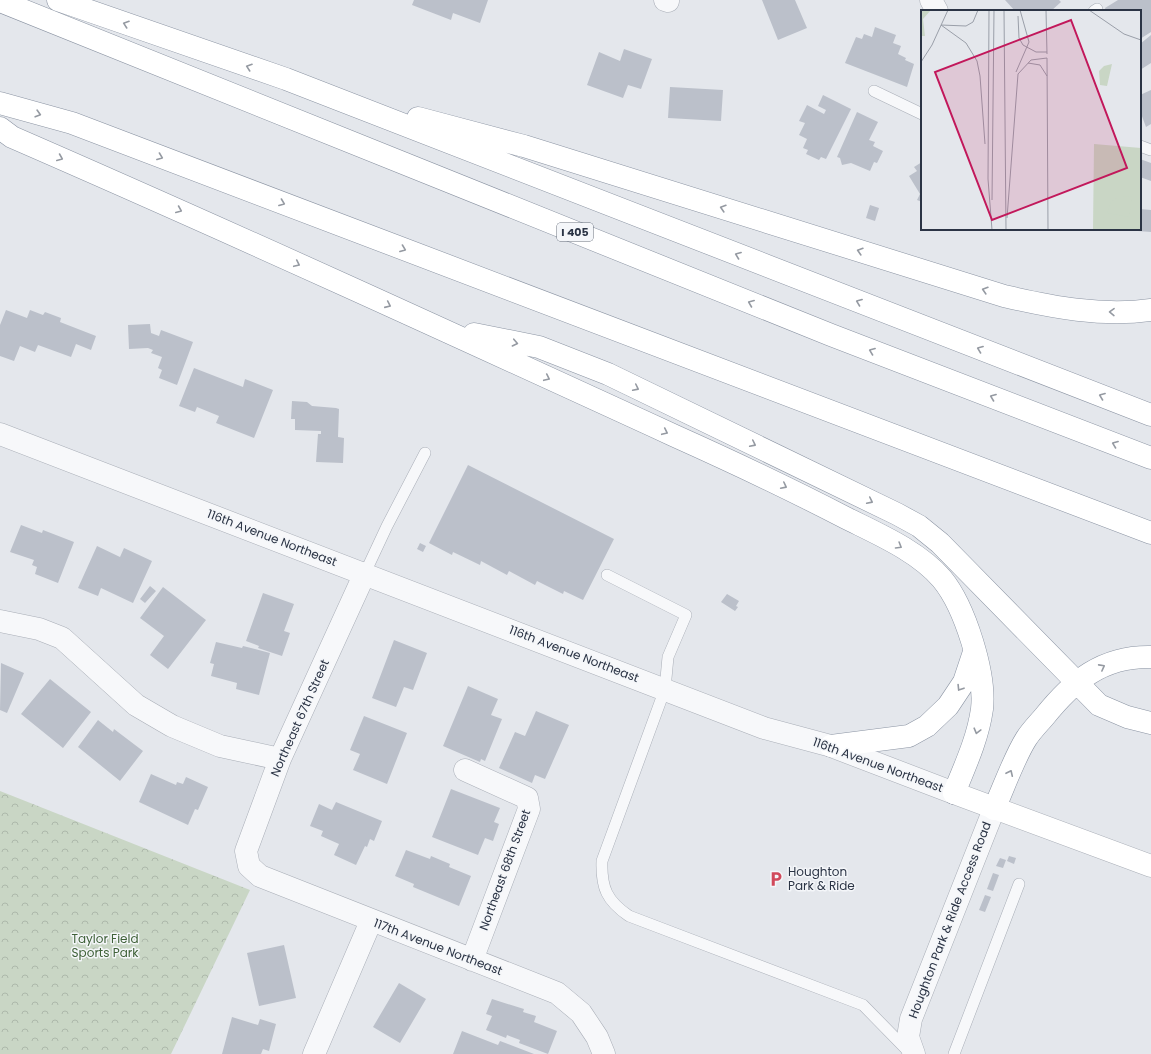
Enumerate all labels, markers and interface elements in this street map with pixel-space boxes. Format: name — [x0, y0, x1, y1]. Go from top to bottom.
inset map — [921, 10, 1141, 230]
one-way arrow — [123, 20, 130, 28]
one-way arrow — [246, 63, 253, 71]
one-way arrow — [34, 109, 41, 118]
one-way arrow — [156, 152, 163, 160]
one-way arrow — [55, 153, 63, 161]
one-way arrow — [278, 199, 285, 207]
one-way arrow — [720, 204, 727, 213]
one-way arrow — [174, 205, 182, 213]
road number: I 405 — [557, 223, 593, 241]
one-way arrow — [400, 245, 407, 253]
one-way arrow — [857, 247, 864, 256]
one-way arrow — [734, 252, 742, 260]
one-way arrow — [294, 259, 301, 267]
one-way arrow — [981, 286, 988, 295]
one-way arrow — [748, 299, 755, 307]
one-way arrow — [856, 299, 864, 307]
one-way arrow — [383, 300, 391, 308]
one-way arrow — [1109, 307, 1115, 316]
one-way arrow — [512, 338, 518, 346]
one-way arrow — [977, 345, 984, 353]
one-way arrow — [869, 347, 876, 355]
one-way arrow — [544, 373, 551, 381]
one-way arrow — [632, 383, 639, 391]
one-way arrow — [1098, 392, 1105, 400]
one-way arrow — [990, 394, 997, 402]
one-way arrow — [662, 427, 669, 435]
one-way arrow — [749, 439, 757, 447]
one-way arrow — [1111, 441, 1119, 449]
one-way arrow — [779, 481, 787, 489]
one-way arrow — [866, 496, 874, 504]
street label: 116th Avenue Northeast — [205, 505, 339, 570]
one-way arrow — [895, 542, 902, 549]
street label: 116th Avenue Northeast — [507, 621, 641, 686]
street label: Northeast 67th Street — [266, 657, 333, 779]
one-way arrow — [1098, 664, 1105, 671]
one-way arrow — [957, 684, 964, 691]
one-way arrow — [973, 728, 982, 735]
street label: 116th Avenue Northeast — [811, 733, 946, 796]
one-way arrow — [1005, 770, 1013, 777]
street label: Northeast 68th Street — [475, 807, 534, 933]
street label: Houghton Park & Ride Access Road — [904, 819, 995, 1021]
place label: Houghton Park & Ride — [788, 863, 855, 894]
parking icon: Houghton Park & Ride — [767, 870, 785, 888]
street label: 117th Avenue Northeast — [371, 914, 505, 979]
park label: Taylor Field Sports Park — [71, 930, 139, 961]

